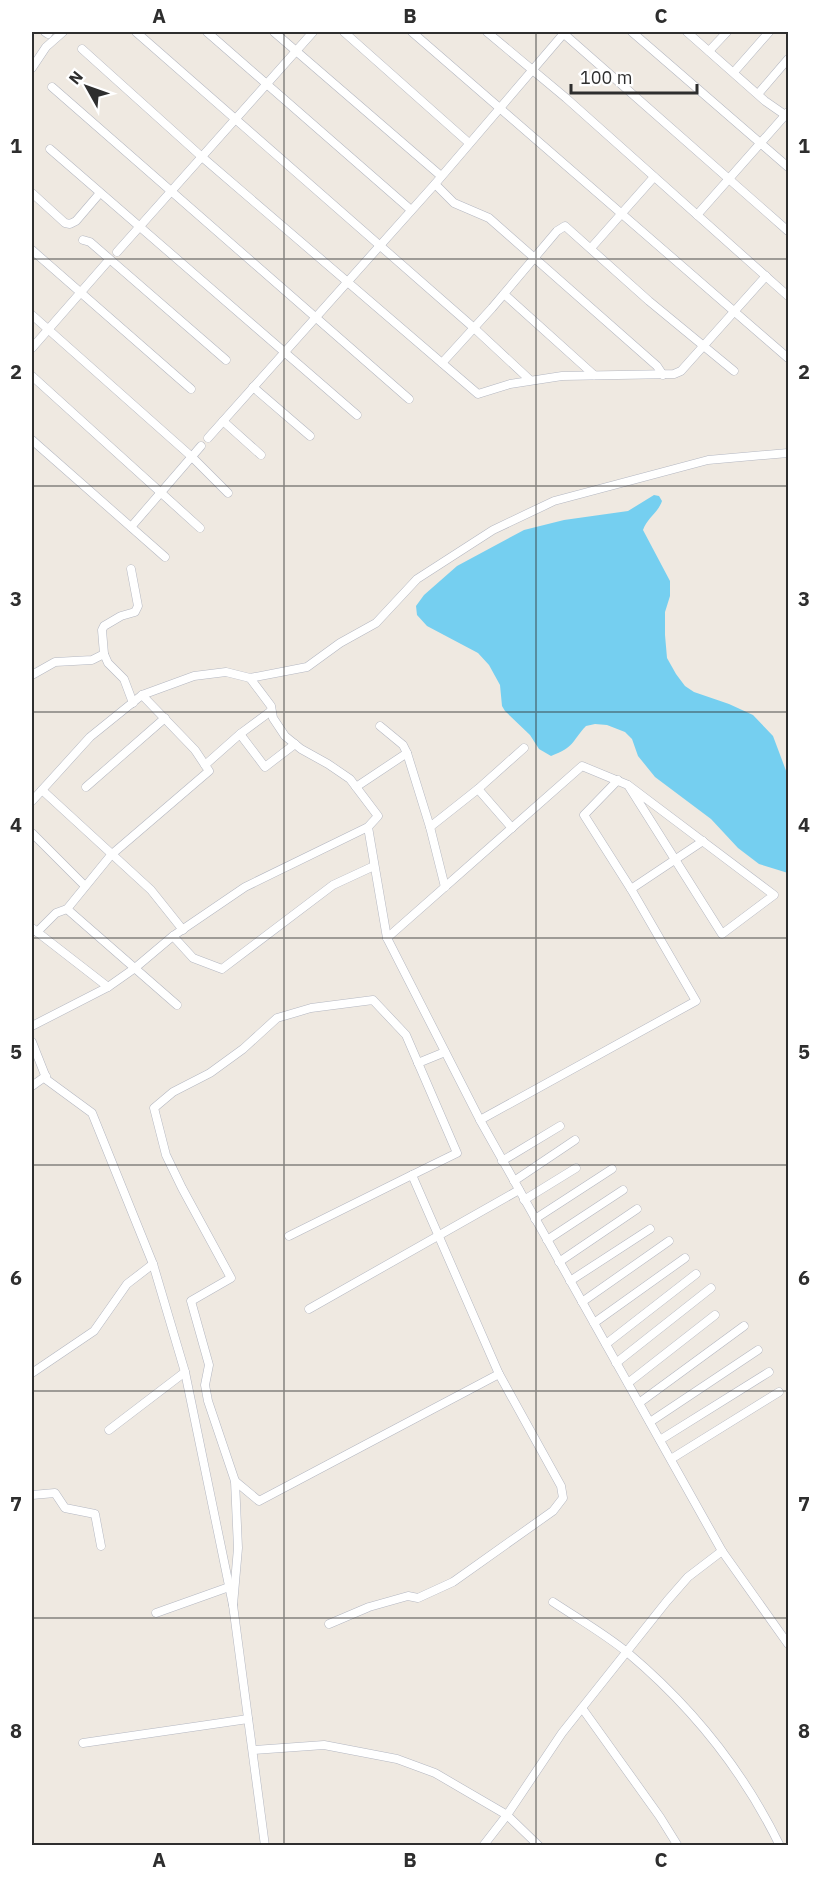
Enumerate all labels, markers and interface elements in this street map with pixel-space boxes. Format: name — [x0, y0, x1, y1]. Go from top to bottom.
text: A — [152, 2, 166, 29]
text: B — [403, 2, 417, 29]
text: C — [654, 2, 668, 29]
north arrow — [57, 57, 117, 117]
scale bar — [571, 57, 697, 95]
text: N — [64, 66, 87, 88]
text: 100 m — [580, 66, 632, 89]
text: 1 — [10, 132, 22, 159]
text: 1 — [798, 132, 810, 159]
text: 2 — [10, 358, 22, 385]
text: 2 — [798, 358, 810, 385]
text: 3 — [10, 585, 22, 612]
text: 3 — [798, 585, 810, 612]
text: 4 — [10, 811, 22, 838]
text: 4 — [798, 811, 810, 838]
text: 5 — [10, 1038, 22, 1065]
text: 5 — [798, 1038, 810, 1065]
text: 6 — [10, 1264, 22, 1291]
text: 6 — [798, 1264, 810, 1291]
text: 7 — [10, 1490, 22, 1517]
text: 7 — [798, 1490, 810, 1517]
text: 8 — [10, 1717, 22, 1744]
text: 8 — [798, 1717, 810, 1744]
text: A — [152, 1846, 166, 1873]
text: B — [403, 1846, 417, 1873]
text: C — [654, 1846, 668, 1873]

